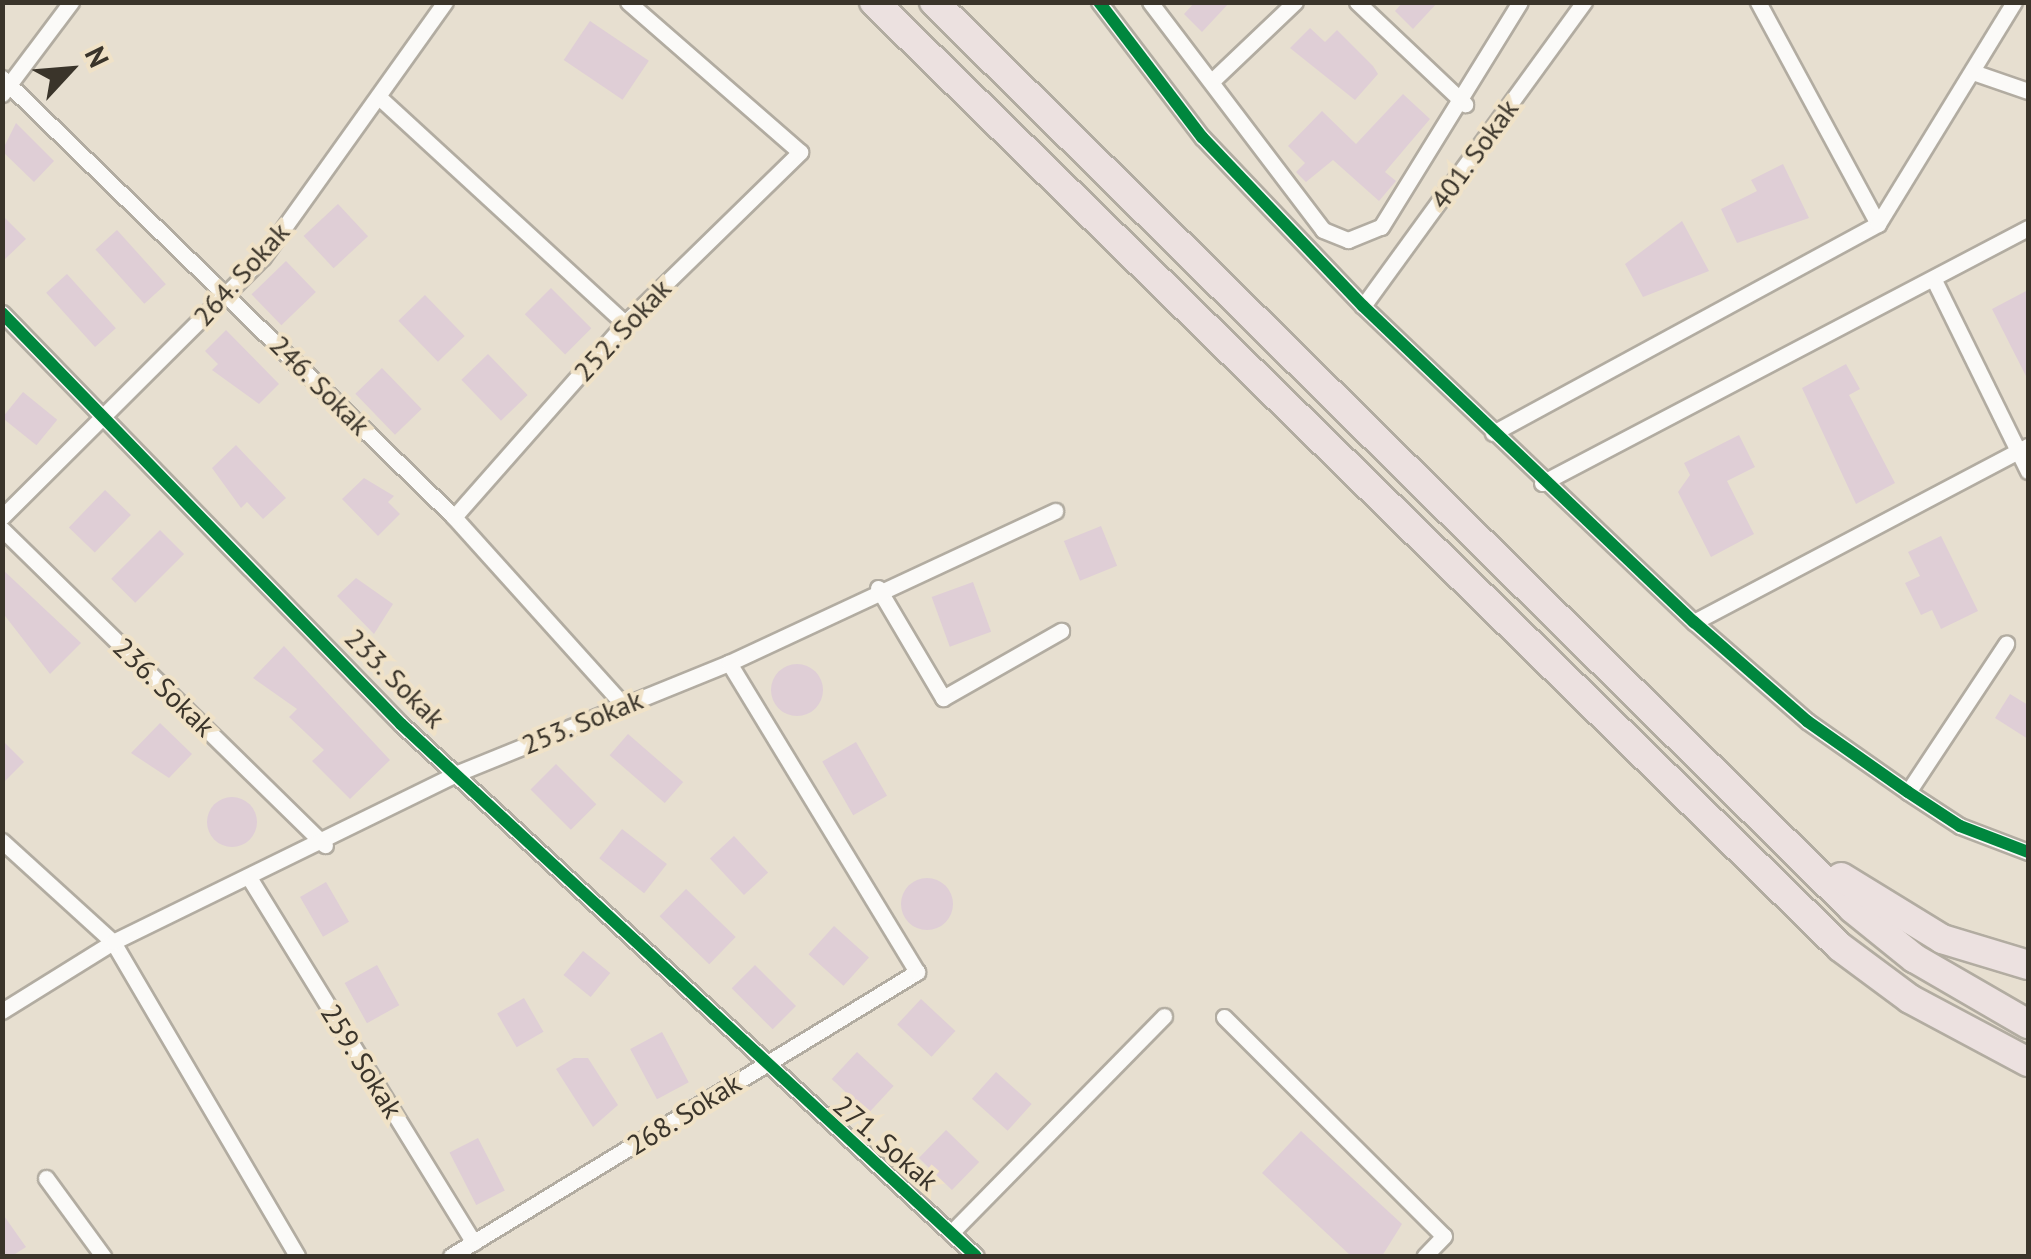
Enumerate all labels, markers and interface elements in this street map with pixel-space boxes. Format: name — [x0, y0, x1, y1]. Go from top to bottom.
north arrow — [20, 20, 120, 120]
text: N — [77, 40, 118, 73]
street label: 401. Sokak — [1422, 92, 1526, 216]
street label: 264. Sokak — [185, 215, 297, 333]
street label: 252. Sokak — [565, 271, 679, 389]
street label: 246. Sokak — [262, 327, 378, 443]
street label: 233. Sokak — [337, 620, 453, 736]
street label: 236. Sokak — [106, 630, 222, 744]
street label: 253. Sokak — [516, 682, 648, 762]
street label: 259. Sokak — [313, 997, 411, 1125]
street label: 268. Sokak — [620, 1065, 748, 1163]
street label: 271. Sokak — [826, 1088, 946, 1198]

